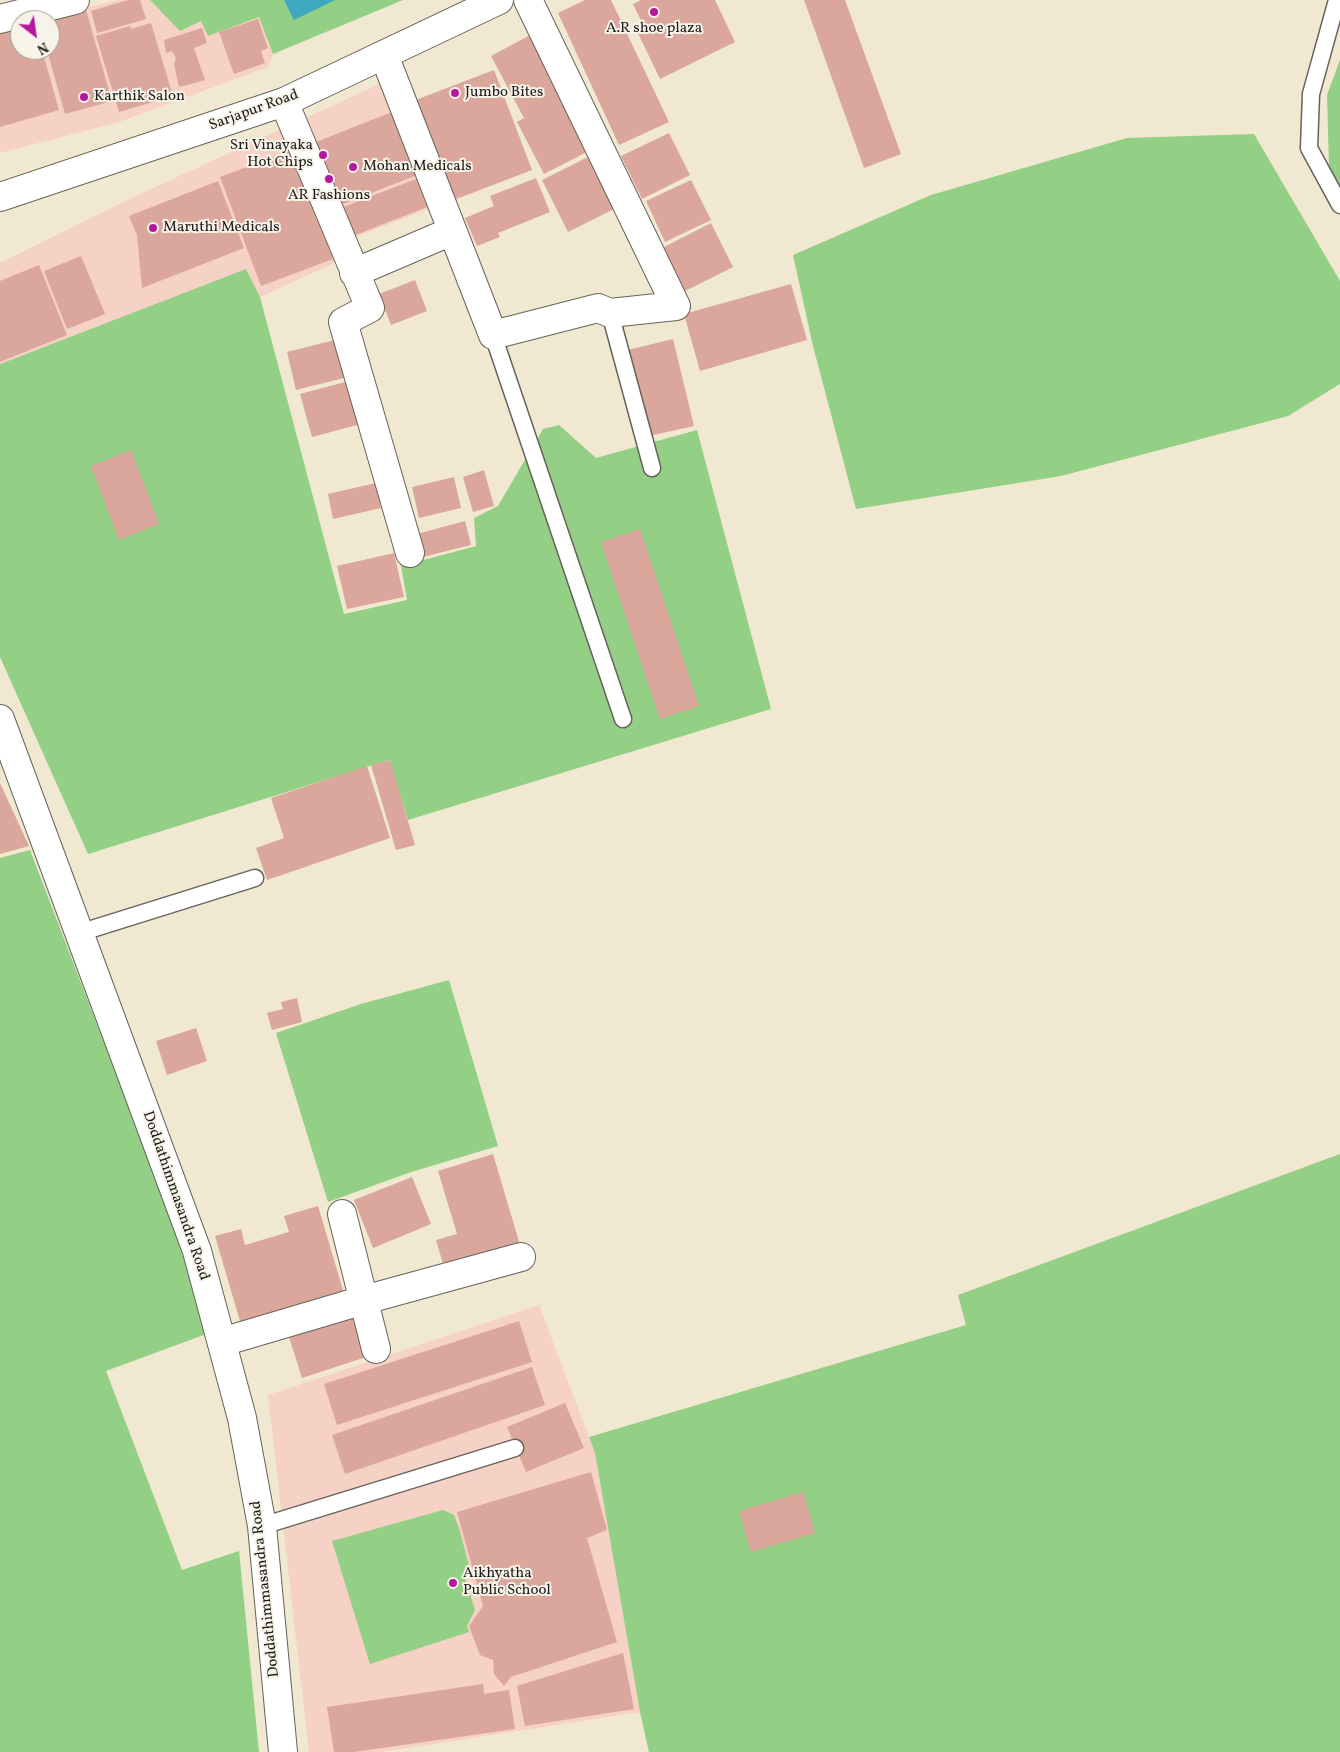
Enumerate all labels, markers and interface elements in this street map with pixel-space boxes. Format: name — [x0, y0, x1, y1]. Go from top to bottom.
marker: A.R shoe plaza — [648, 6, 660, 18]
north arrow — [10, 10, 60, 60]
place label: A.R shoe plaza — [606, 20, 702, 38]
text: N — [33, 37, 51, 58]
place label: Jumbo Bites — [465, 84, 543, 102]
street label: Sarjapur Road — [207, 86, 301, 136]
marker: Jumbo Bites — [449, 87, 461, 99]
place label: Karthik Salon — [94, 88, 185, 106]
marker: Karthik Salon — [78, 91, 90, 103]
place label: Sri Vinayaka Hot Chips — [230, 137, 313, 172]
marker: Sri Vinayaka Hot Chips — [317, 149, 329, 161]
place label: Mohan Medicals — [363, 158, 472, 176]
marker: Mohan Medicals — [347, 161, 359, 173]
marker: AR Fashions — [323, 173, 335, 185]
place label: AR Fashions — [288, 187, 370, 205]
place label: Maruthi Medicals — [163, 219, 280, 237]
marker: Maruthi Medicals — [147, 222, 159, 234]
street label: Doddathimmasandra Road — [138, 1109, 212, 1283]
street label: Doddathimmasandra Road — [248, 1500, 284, 1678]
place label: Aikhyatha Public School — [463, 1565, 551, 1600]
marker: Aikhyatha Public School — [447, 1577, 459, 1589]

